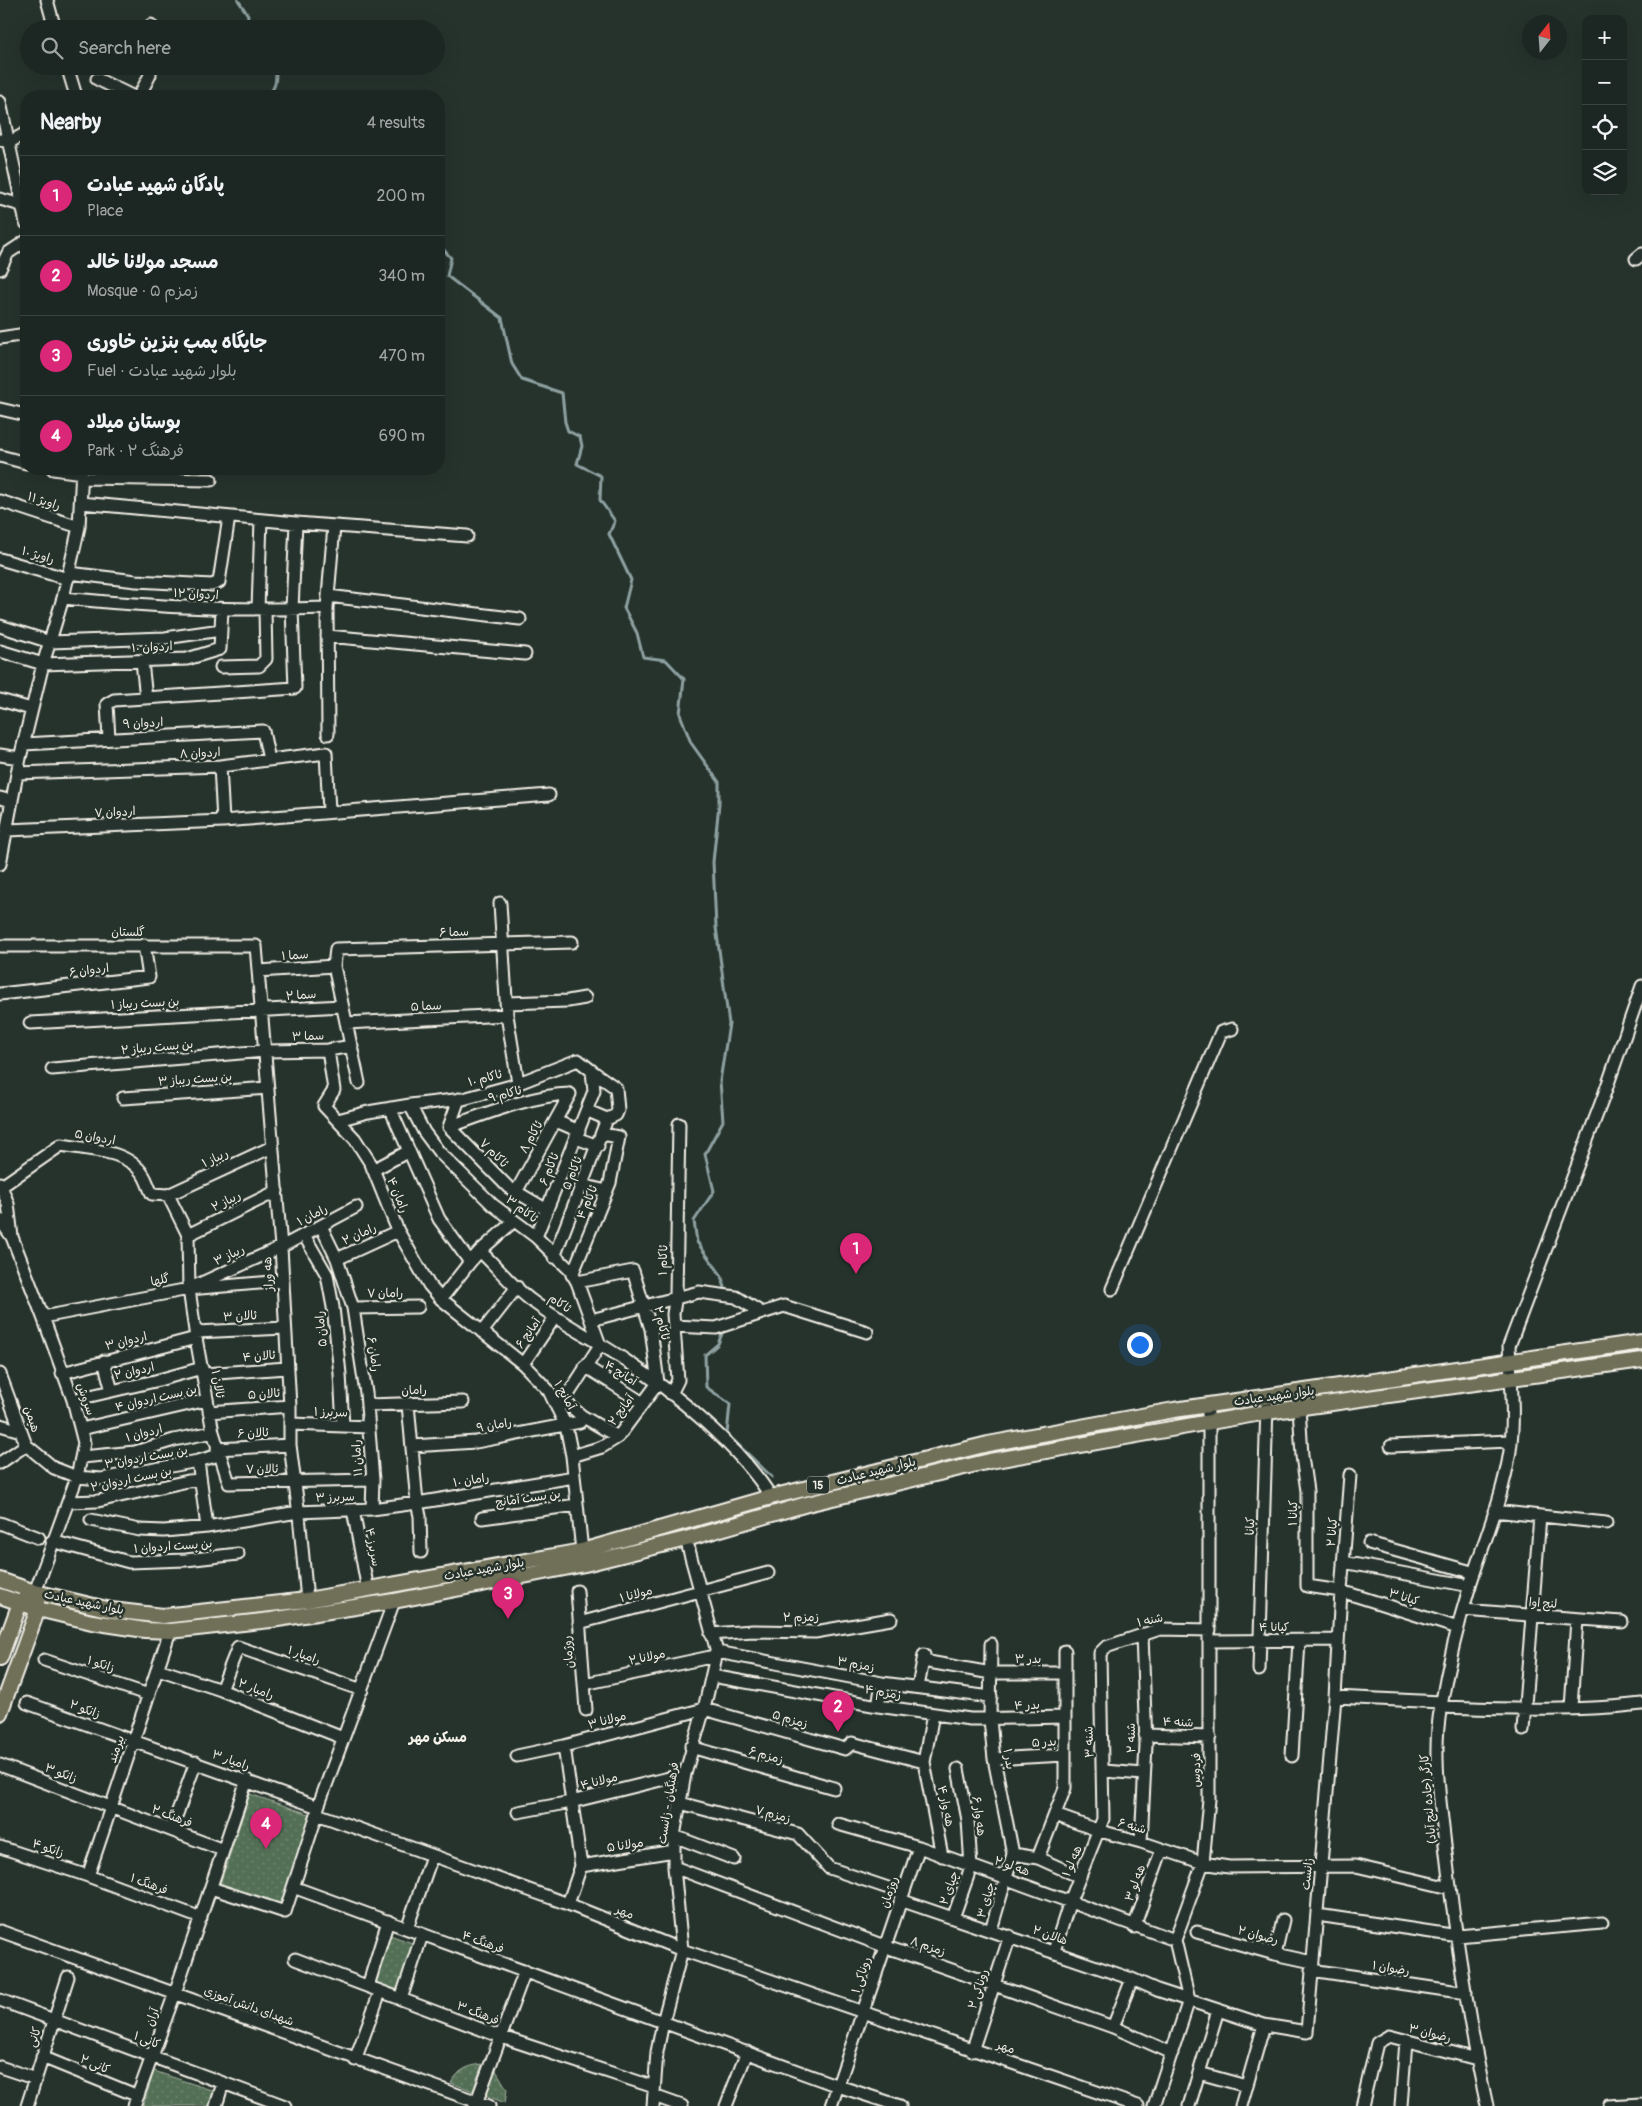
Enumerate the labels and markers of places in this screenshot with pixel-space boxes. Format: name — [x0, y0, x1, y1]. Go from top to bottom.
pin: 1 — [840, 1233, 872, 1274]
pin: 3 — [492, 1578, 524, 1619]
pin: 2 — [822, 1691, 854, 1732]
pin: 4 — [250, 1808, 282, 1849]

